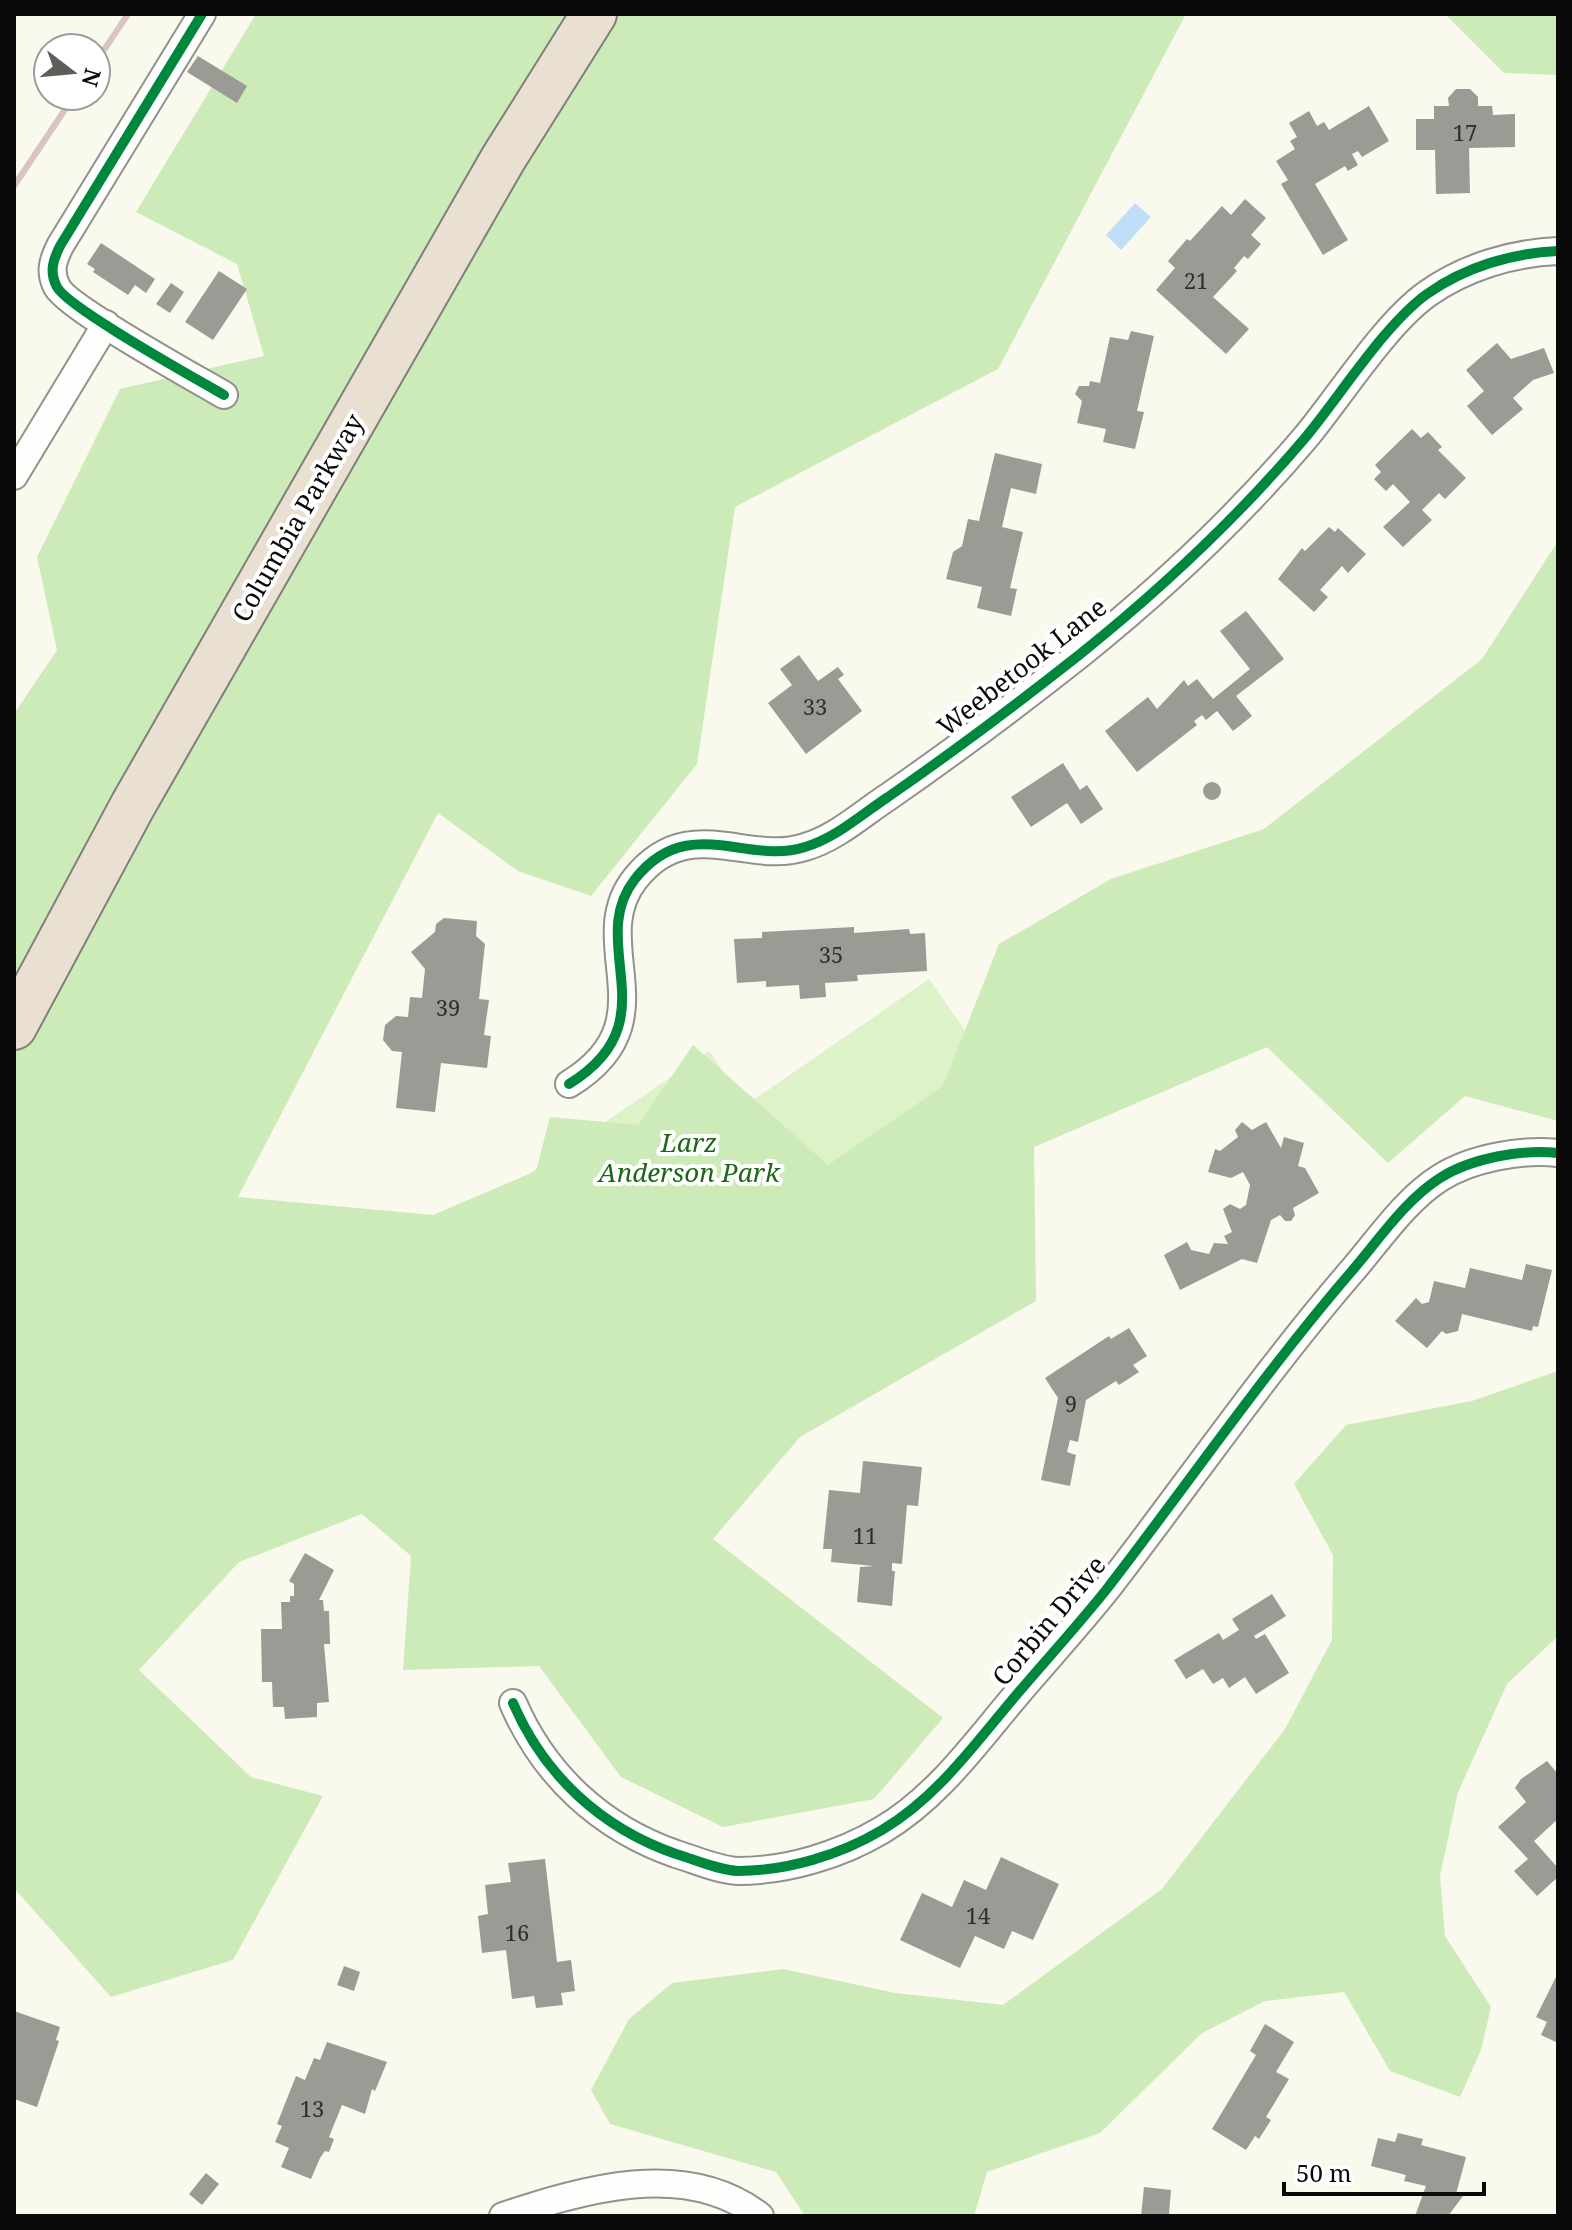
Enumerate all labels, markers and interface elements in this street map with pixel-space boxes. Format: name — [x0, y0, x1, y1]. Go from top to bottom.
north arrow — [32, 32, 112, 112]
text: N — [75, 65, 109, 90]
house number: 17 — [1453, 117, 1477, 147]
house number: 21 — [1184, 265, 1208, 295]
street label: Columbia Parkway — [223, 407, 372, 628]
street label: Weebetook Lane — [929, 589, 1114, 744]
house number: 33 — [803, 691, 827, 721]
house number: 35 — [819, 939, 843, 969]
house number: 39 — [436, 992, 460, 1022]
park label: Larz Anderson Park — [596, 1124, 781, 1190]
house number: 9 — [1065, 1388, 1077, 1418]
house number: 11 — [853, 1520, 877, 1550]
street label: Corbin Drive — [983, 1548, 1113, 1693]
house number: 14 — [966, 1900, 990, 1930]
house number: 16 — [505, 1917, 529, 1947]
house number: 13 — [300, 2093, 324, 2123]
scale bar — [1284, 2146, 1484, 2196]
text: 50 m — [1296, 2156, 1352, 2189]

